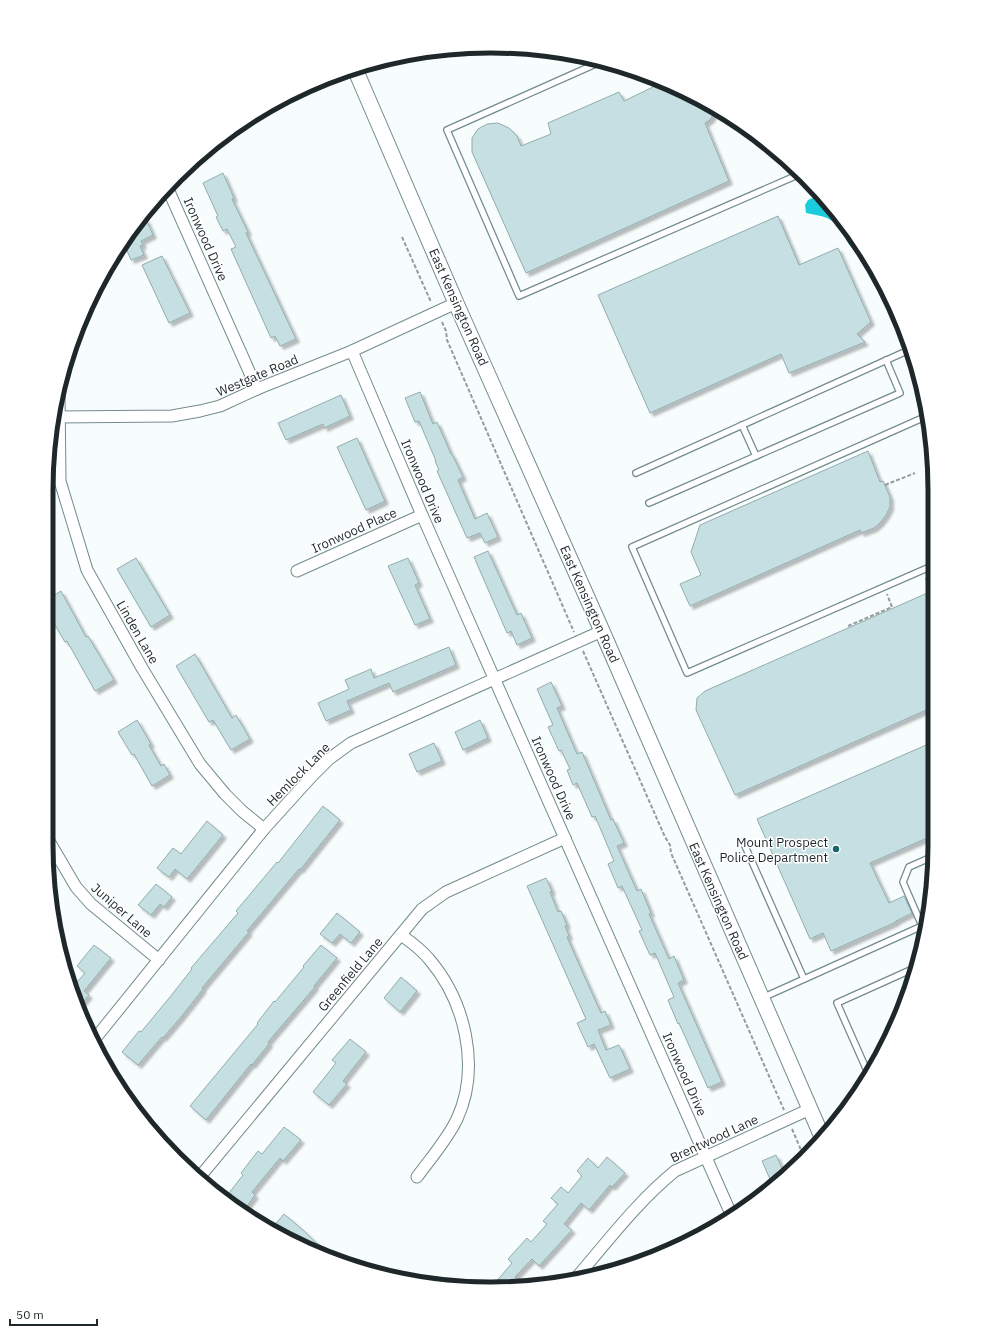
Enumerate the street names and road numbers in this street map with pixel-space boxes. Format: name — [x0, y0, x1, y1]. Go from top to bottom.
street label: Ironwood Drive — [180, 195, 232, 284]
street label: East Kensington Road — [425, 246, 492, 369]
street label: Westgate Road — [214, 351, 301, 400]
street label: Ironwood Drive — [397, 437, 448, 526]
street label: Ironwood Place — [309, 504, 399, 557]
street label: East Kensington Road — [556, 543, 623, 666]
street label: Linden Lane — [113, 598, 162, 667]
street label: Ironwood Drive — [528, 734, 580, 823]
street label: Hemlock Lane — [263, 739, 334, 810]
street label: East Kensington Road — [685, 840, 752, 963]
street label: Juniper Lane — [88, 879, 156, 941]
street label: Greenfield Lane — [314, 934, 386, 1015]
street label: Ironwood Drive — [659, 1030, 711, 1119]
street label: Brentwood Lane — [667, 1111, 761, 1166]

